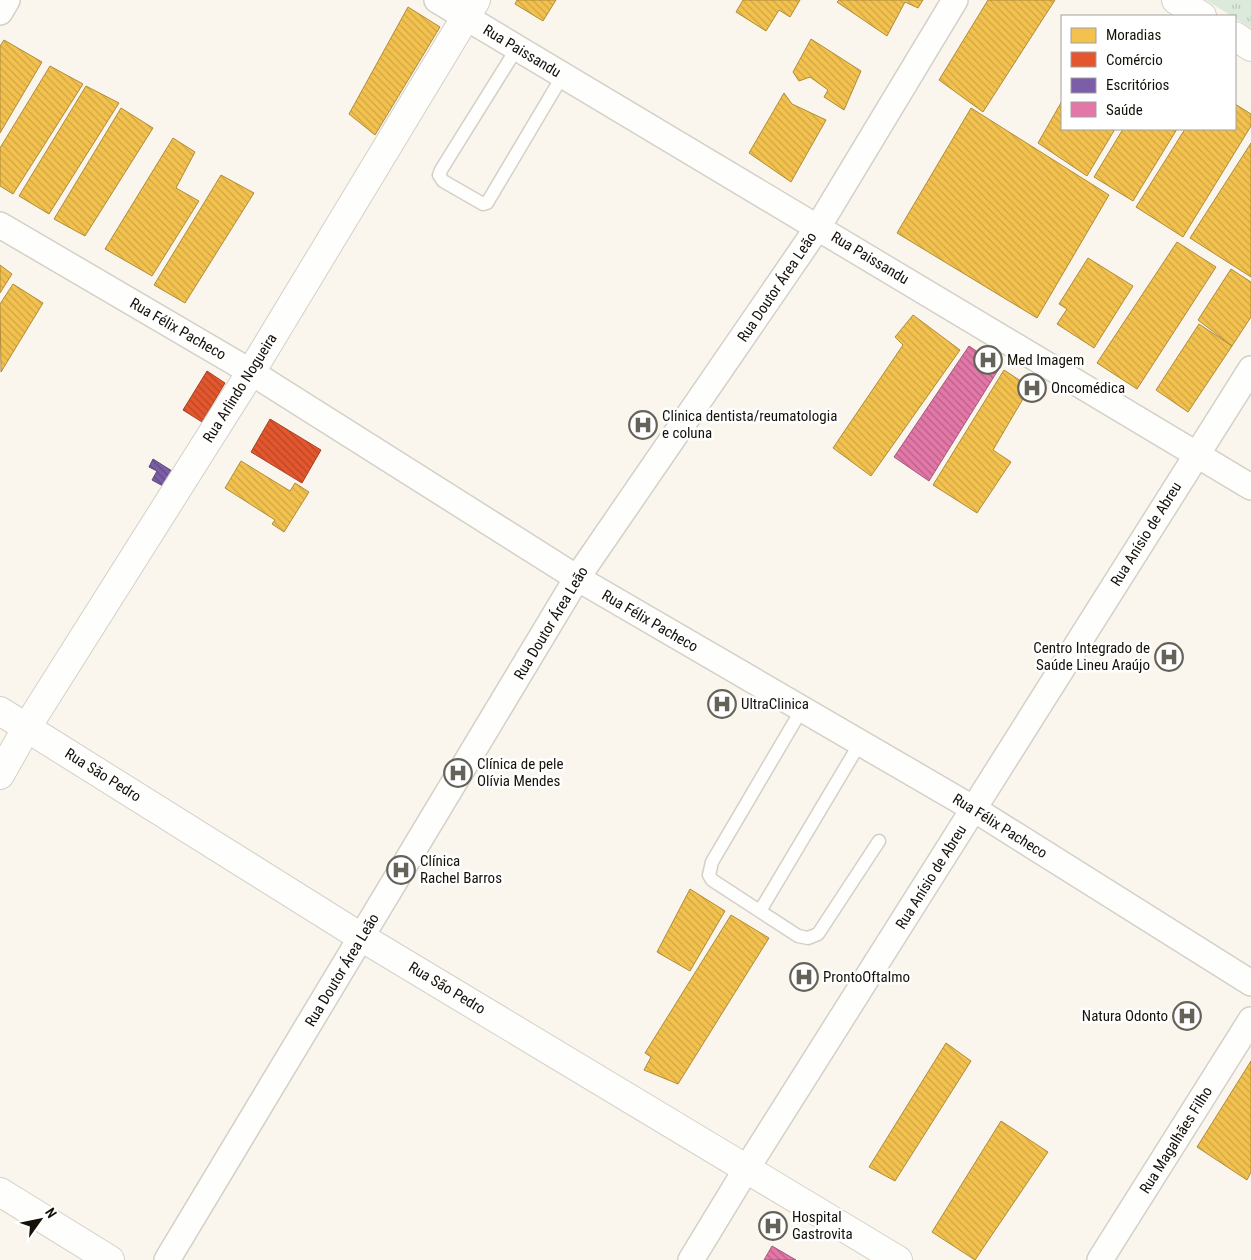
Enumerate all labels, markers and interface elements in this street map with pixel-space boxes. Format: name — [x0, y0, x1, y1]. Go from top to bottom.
legend — [1061, 15, 1236, 130]
street label: Rua Paissandu — [480, 21, 564, 81]
text: Moradias — [1106, 26, 1161, 44]
text: Comércio — [1106, 51, 1163, 69]
text: Escritórios — [1106, 76, 1170, 94]
text: Saúde — [1106, 101, 1143, 119]
street label: Rua Paissandu — [828, 228, 912, 288]
street label: Rua Doutor Área Leão — [734, 229, 820, 345]
street label: Rua Félix Pacheco — [127, 294, 229, 364]
street label: Rua Arlindo Nogueira — [199, 330, 281, 446]
hospital icon: Med Imagem — [973, 345, 1003, 375]
place label: Med Imagem — [1007, 351, 1084, 369]
hospital icon: Oncomédica — [1017, 373, 1047, 403]
place label: Oncomédica — [1051, 379, 1125, 397]
place label: Clinica dentista/reumatologia e coluna — [662, 407, 837, 442]
hospital icon: Clinica dentista/reumatologia e coluna — [628, 410, 658, 440]
street label: Rua Anísio de Abreu — [1107, 479, 1185, 589]
street label: Rua Doutor Área Leão — [510, 563, 592, 683]
street label: Rua Félix Pacheco — [599, 586, 701, 656]
place label: Centro Integrado de Saúde Lineu Araújo — [1033, 639, 1150, 674]
hospital icon: Centro Integrado de Saúde Lineu Araújo — [1154, 642, 1184, 672]
hospital icon: UltraClinica — [707, 689, 737, 719]
place label: UltraClinica — [741, 695, 809, 713]
street label: Rua São Pedro — [62, 744, 144, 806]
place label: Clínica de pele Olívia Mendes — [477, 755, 564, 790]
hospital icon: Clínica de pele Olívia Mendes — [443, 758, 473, 788]
street label: Rua Félix Pacheco — [949, 790, 1051, 862]
street label: Rua Anísio de Abreu — [892, 822, 970, 932]
place label: Clínica Rachel Barros — [420, 852, 502, 887]
hospital icon: Clínica Rachel Barros — [386, 855, 416, 885]
street label: Rua Doutor Área Leão — [301, 910, 383, 1030]
street label: Rua São Pedro — [405, 958, 489, 1018]
hospital icon: ProntoOftalmo — [789, 962, 819, 992]
place label: ProntoOftalmo — [823, 968, 910, 986]
hospital icon: Natura Odonto — [1172, 1001, 1202, 1031]
place label: Natura Odonto — [1082, 1007, 1168, 1025]
street label: Rua Magalhães Filho — [1136, 1083, 1216, 1197]
north arrow — [15, 1195, 65, 1245]
text: N — [42, 1205, 60, 1221]
place label: Hospital Gastrovita — [792, 1208, 853, 1243]
hospital icon: Hospital Gastrovita — [758, 1211, 788, 1241]

